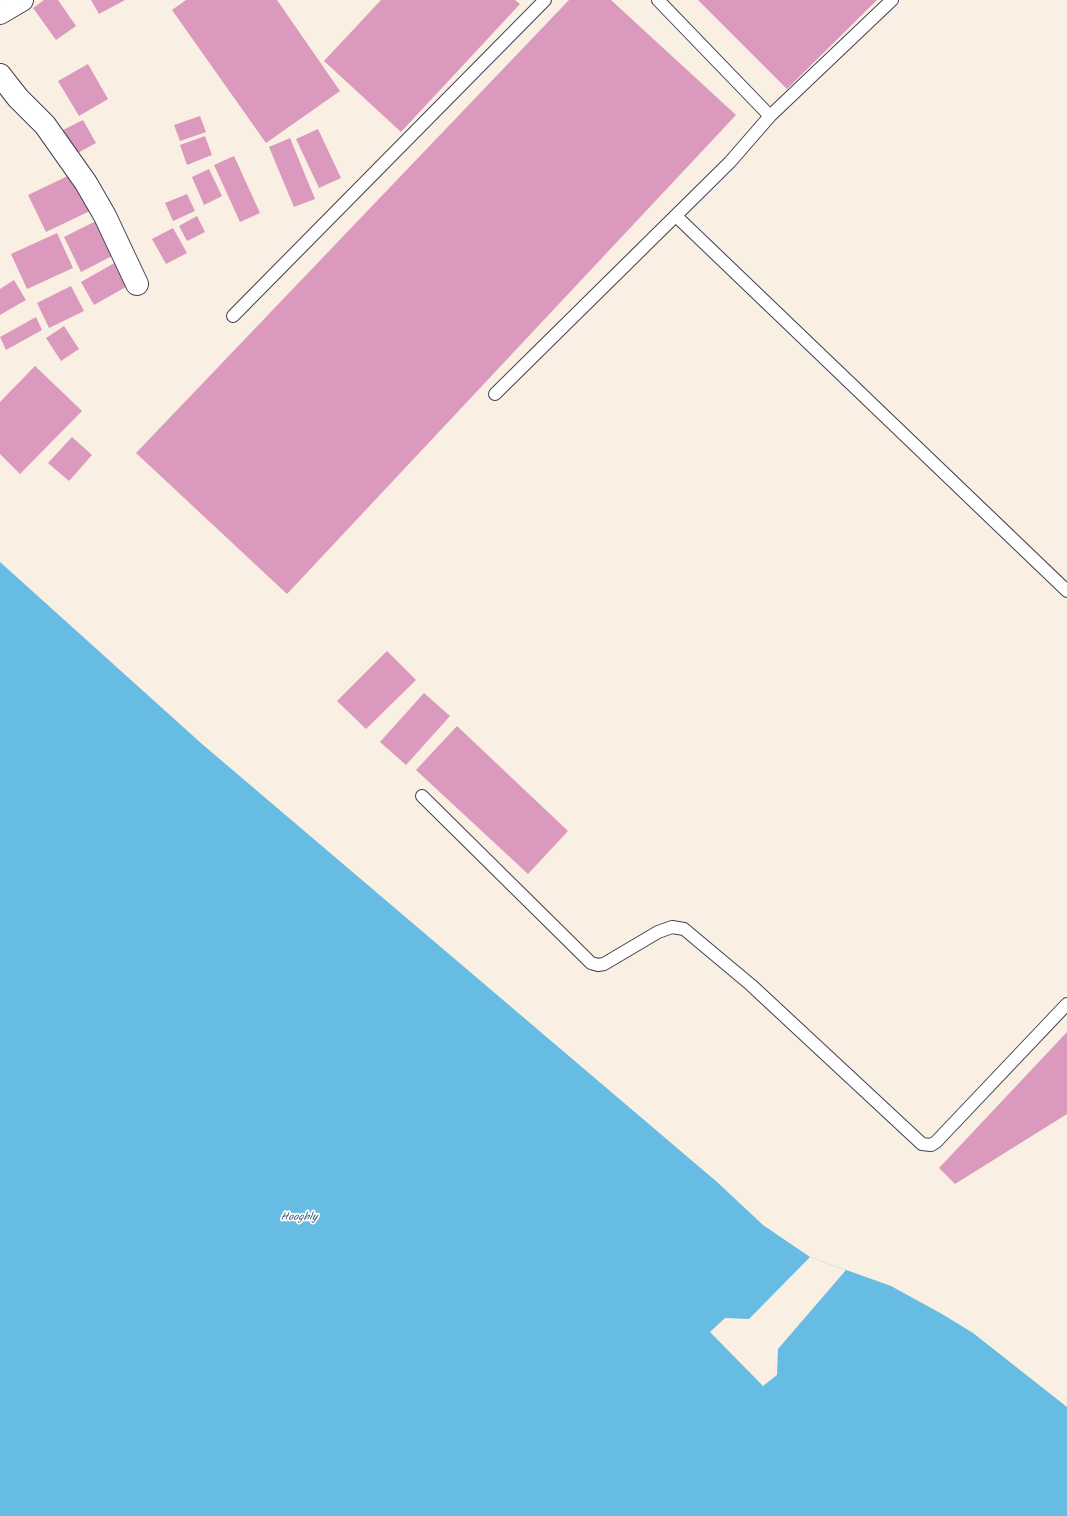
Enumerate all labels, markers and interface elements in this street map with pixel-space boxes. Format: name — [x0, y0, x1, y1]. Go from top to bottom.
water label: Hooghly — [281, 1211, 317, 1225]

